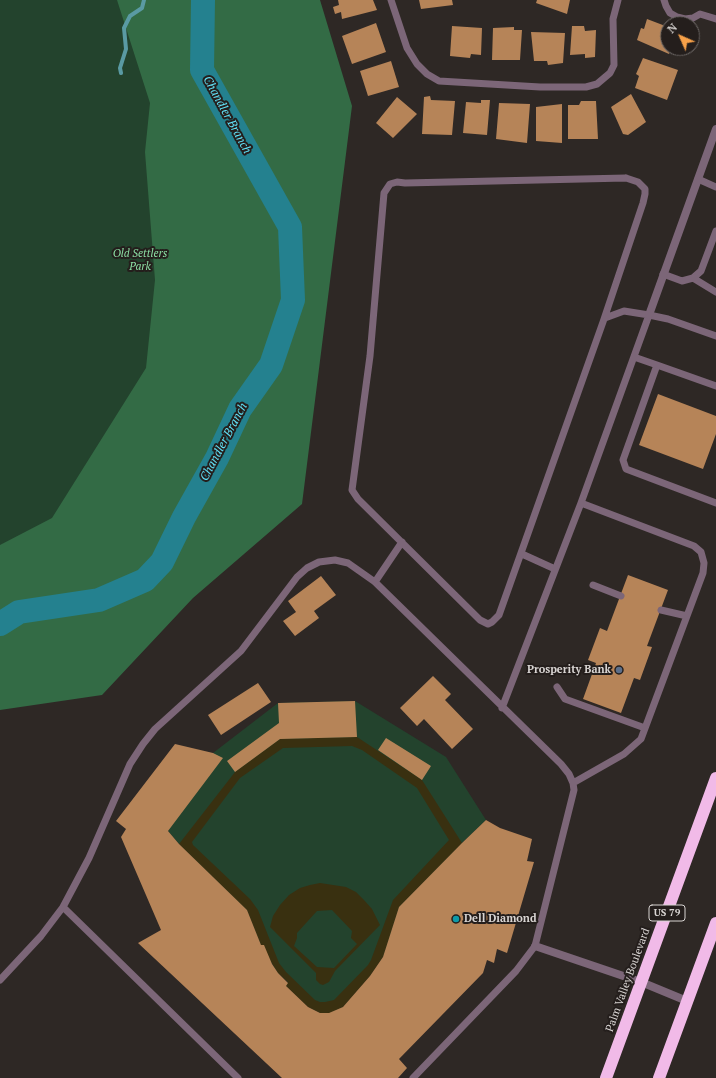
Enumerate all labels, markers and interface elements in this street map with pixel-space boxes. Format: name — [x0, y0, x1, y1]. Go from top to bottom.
north arrow — [660, 16, 700, 56]
text: N — [664, 20, 680, 36]
water label: Chandler Branch — [200, 74, 254, 156]
park label: Old Settlers Park — [113, 247, 167, 273]
water label: Chandler Branch — [197, 400, 251, 484]
place label: Prosperity Bank — [527, 663, 611, 677]
marker: Prosperity Bank — [614, 665, 624, 675]
road number: US 79 — [649, 905, 685, 921]
place label: Dell Diamond — [464, 912, 537, 926]
marker: Dell Diamond — [451, 914, 461, 924]
street label: Palm Valley Boulevard — [603, 926, 653, 1034]

